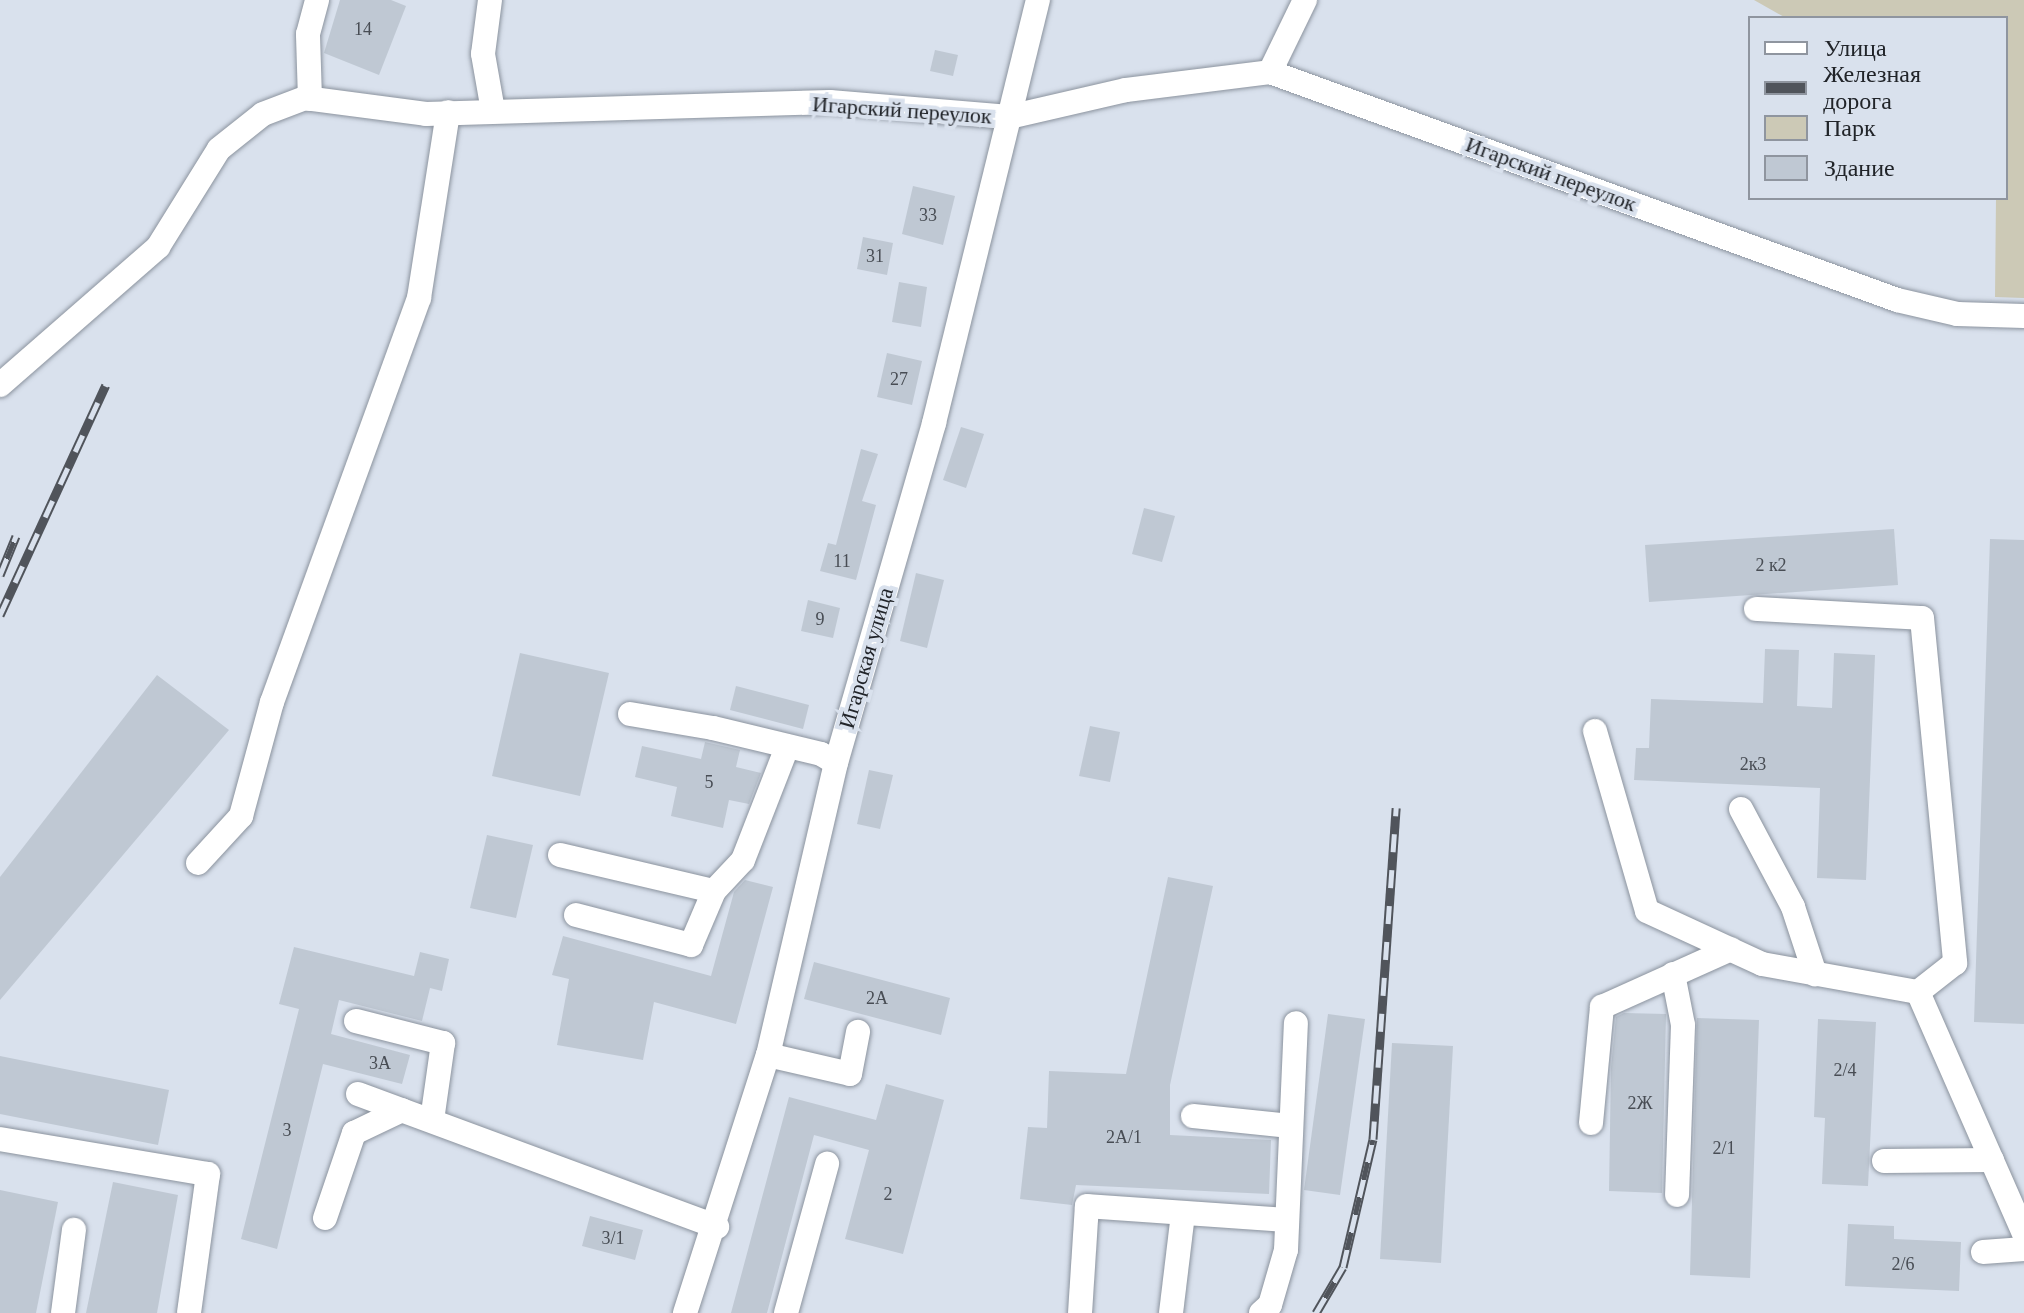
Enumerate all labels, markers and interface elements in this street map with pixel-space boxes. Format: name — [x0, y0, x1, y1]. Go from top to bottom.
legend — [1748, 16, 2008, 200]
house number: 14 — [354, 18, 372, 40]
text: Улица — [1824, 35, 1887, 61]
text: Железная дорога — [1823, 61, 1921, 114]
street label: Игарский переулок — [811, 91, 993, 129]
text: Парк — [1824, 115, 1876, 141]
street label: Игарский переулок — [1462, 131, 1640, 217]
text: Здание — [1824, 155, 1895, 181]
house number: 33 — [919, 204, 937, 226]
house number: 31 — [866, 245, 884, 267]
house number: 27 — [890, 368, 908, 390]
house number: 11 — [833, 550, 851, 572]
house number: 2 к2 — [1755, 554, 1787, 576]
street label: Игарская улица — [833, 584, 899, 732]
house number: 9 — [816, 608, 824, 630]
house number: 2к3 — [1740, 753, 1766, 775]
house number: 5 — [704, 771, 714, 793]
house number: 2А — [866, 987, 888, 1009]
house number: 3А — [369, 1052, 391, 1074]
house number: 2/4 — [1833, 1059, 1857, 1081]
house number: 2Ж — [1627, 1092, 1653, 1114]
house number: 3 — [282, 1119, 292, 1141]
house number: 2А/1 — [1106, 1126, 1142, 1148]
house number: 2/1 — [1712, 1137, 1736, 1159]
house number: 2 — [884, 1183, 892, 1205]
house number: 3/1 — [601, 1227, 625, 1249]
house number: 2/6 — [1891, 1253, 1915, 1275]

